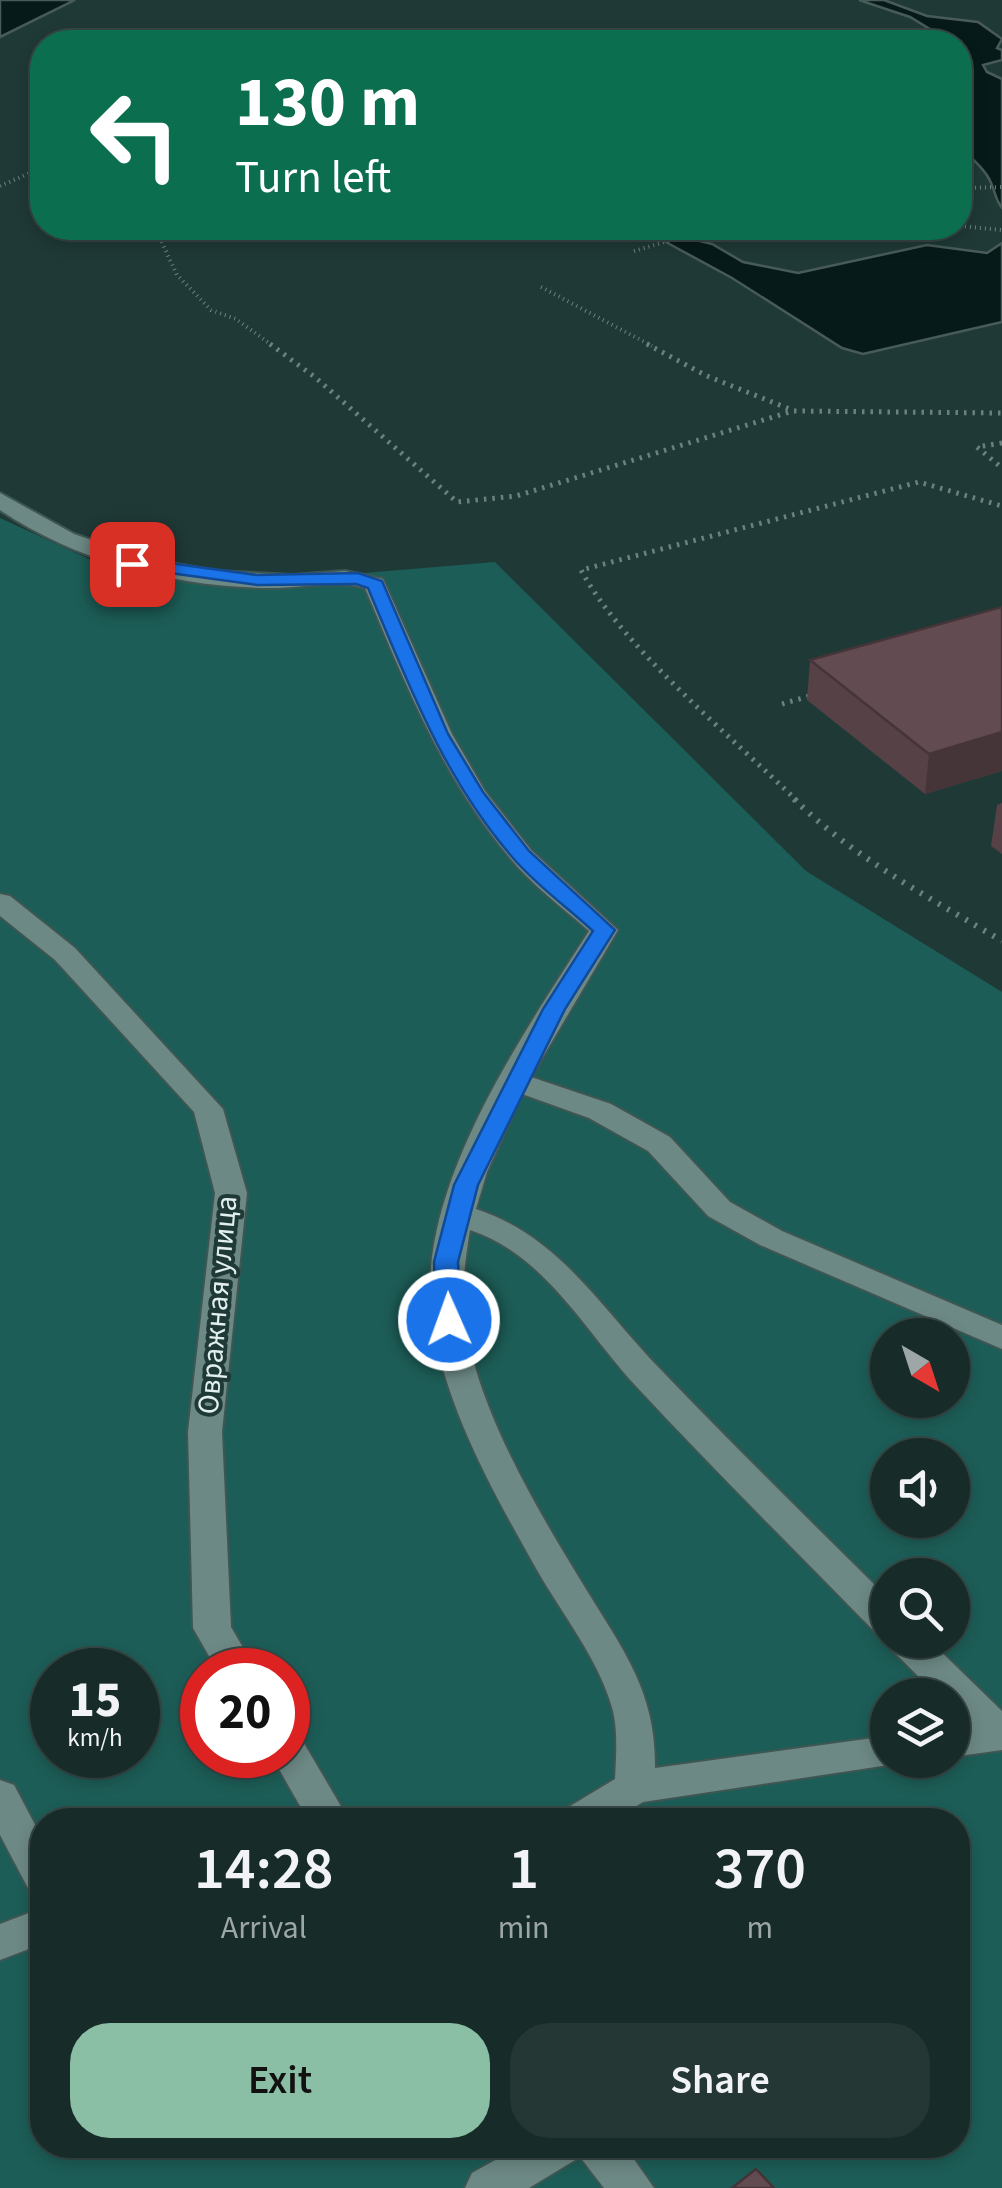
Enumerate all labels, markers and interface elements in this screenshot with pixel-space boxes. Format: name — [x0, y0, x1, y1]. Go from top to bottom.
text: 130 m — [235, 53, 420, 153]
icon: left — [70, 70, 200, 200]
text: Turn left — [235, 146, 391, 210]
pin — [90, 522, 175, 607]
icon: arrive — [105, 537, 160, 592]
street label: Овражная улица — [187, 1194, 248, 1416]
position arrow — [397, 1268, 501, 1372]
north arrow — [870, 1318, 970, 1418]
map controls — [870, 1318, 970, 1778]
button: sound — [870, 1438, 970, 1538]
button: search — [870, 1558, 970, 1658]
speed limit sign: 20 — [180, 1648, 310, 1778]
text: 15 — [69, 1665, 121, 1736]
button: layers — [870, 1678, 970, 1778]
text: km/h — [67, 1720, 123, 1756]
text: 14:28 — [194, 1827, 334, 1912]
text: 1 — [508, 1827, 539, 1912]
text: 370 — [714, 1827, 806, 1912]
text: Arrival — [221, 1905, 307, 1951]
text: min — [498, 1905, 550, 1951]
text: m — [747, 1905, 773, 1951]
button: Exit — [70, 2023, 490, 2138]
button: Share — [510, 2023, 930, 2138]

